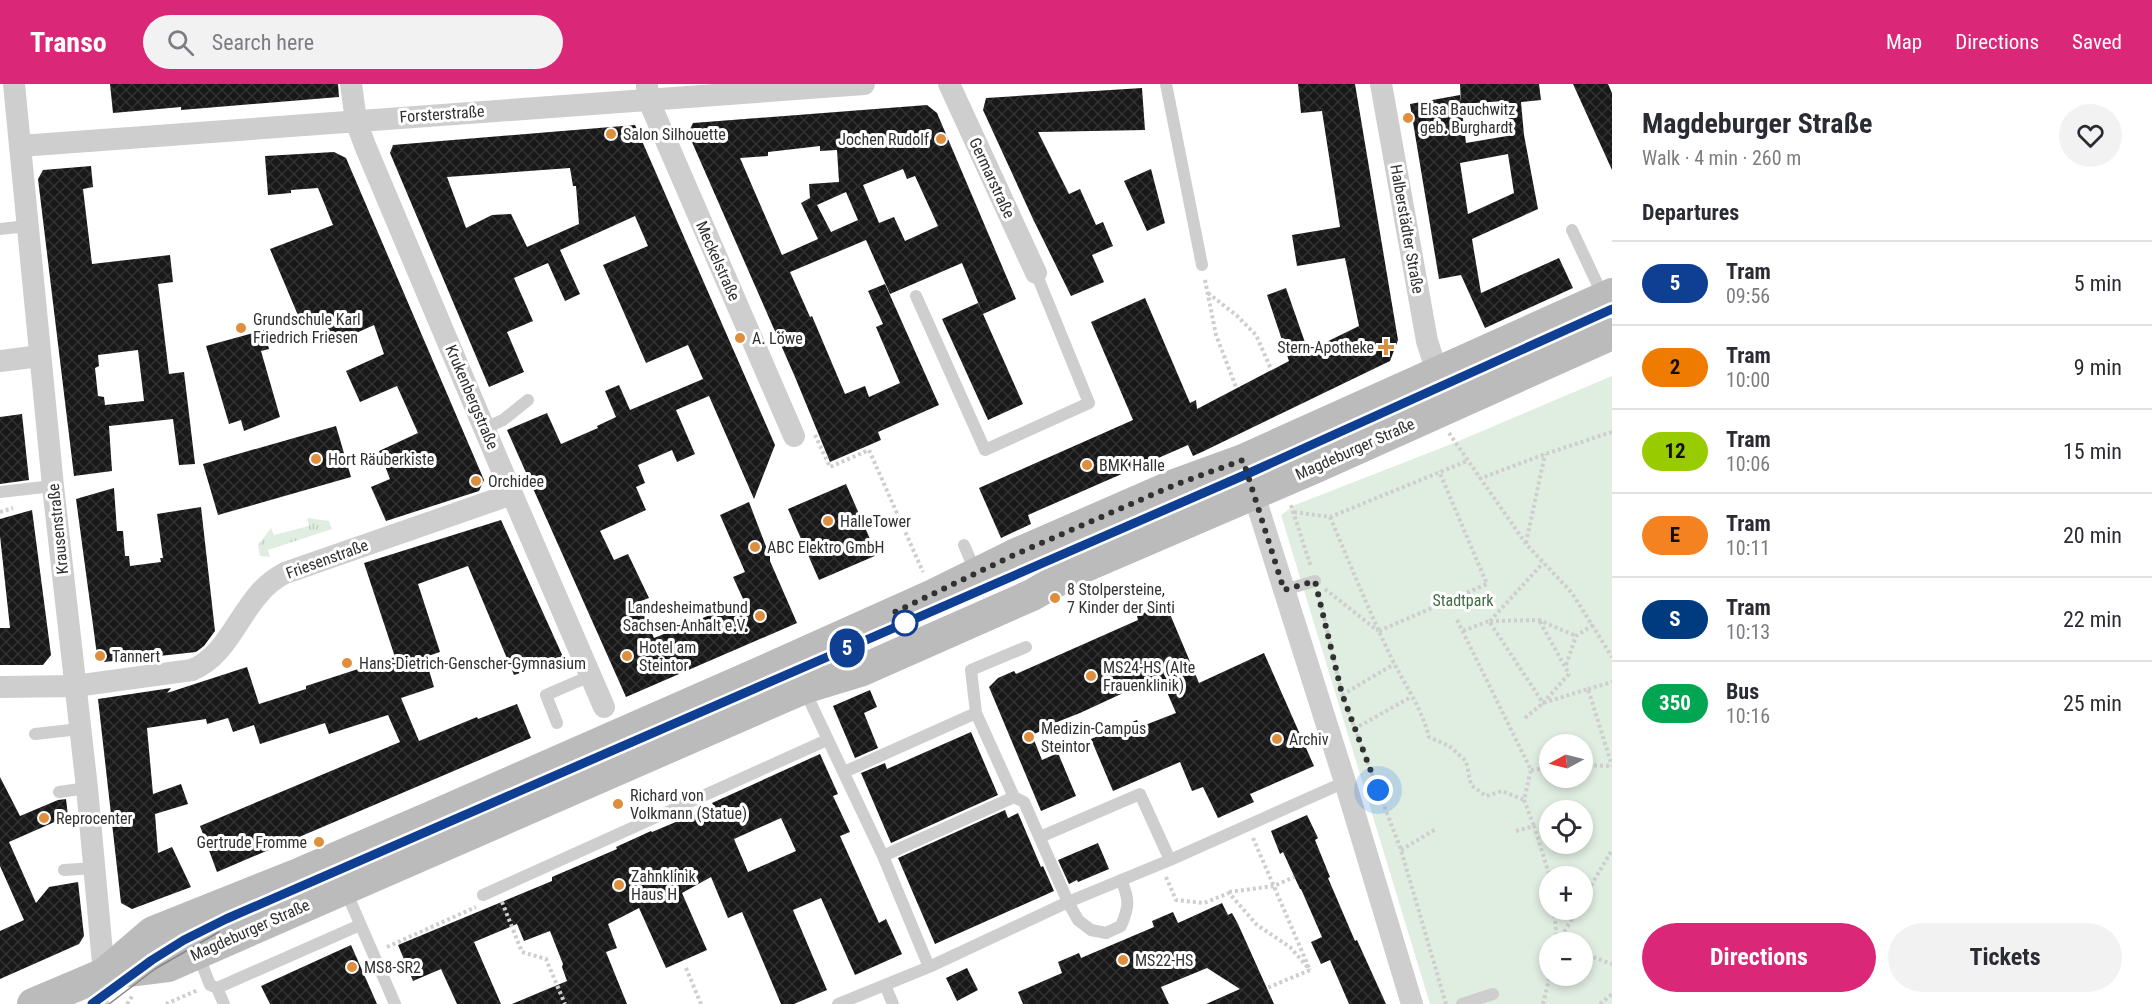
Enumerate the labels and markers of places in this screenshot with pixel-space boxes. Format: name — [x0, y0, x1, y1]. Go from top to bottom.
place label: Elsa Bauchwitz geb. Burghardt — [1420, 100, 1515, 137]
marker: Elsa Bauchwitz geb. Burghardt — [1401, 111, 1415, 125]
place label: Salon Silhouette — [623, 125, 726, 144]
marker: Salon Silhouette — [604, 127, 618, 141]
place label: Jochen Rudolf — [838, 130, 929, 149]
marker: Jochen Rudolf — [934, 132, 948, 146]
place label: Grundschule Karl Friedrich Friesen — [253, 310, 361, 347]
marker: Grundschule Karl Friedrich Friesen — [234, 321, 248, 335]
place label: A. Löwe — [752, 329, 803, 348]
marker: A. Löwe — [733, 331, 747, 345]
place label: Stern-Apotheke — [1277, 338, 1374, 357]
marker: Stern-Apotheke — [1379, 340, 1393, 354]
place label: Hort Räuberkiste — [328, 450, 434, 469]
marker: Hort Räuberkiste — [309, 452, 323, 466]
place label: BMK Halle — [1099, 456, 1165, 475]
marker: BMK Halle — [1080, 458, 1094, 472]
place label: Orchidee — [488, 472, 544, 491]
marker: Orchidee — [469, 474, 483, 488]
place label: HalleTower — [840, 512, 911, 531]
marker: HalleTower — [821, 514, 835, 528]
place label: ABC Elektro GmbH — [767, 538, 885, 557]
marker: ABC Elektro GmbH — [748, 540, 762, 554]
place label: 8 Stolpersteine, 7 Kinder der Sinti — [1067, 580, 1175, 617]
marker: 8 Stolpersteine, 7 Kinder der Sinti — [1048, 591, 1062, 605]
place label: Landesheimatbund Sachsen-Anhalt e.V. — [623, 598, 748, 635]
marker: Landesheimatbund Sachsen-Anhalt e.V. — [753, 609, 767, 623]
unlabelled marker — [892, 610, 918, 636]
place label: Hotel am Steintor — [639, 638, 696, 675]
place label: Tannert — [112, 647, 160, 666]
marker: Tannert — [93, 649, 107, 663]
marker: Hotel am Steintor — [620, 649, 634, 663]
place label: Hans-Dietrich-Genscher-Gymnasium — [359, 654, 586, 673]
marker: Hans-Dietrich-Genscher-Gymnasium — [340, 656, 354, 670]
place label: MS24-HS (Alte Frauenklinik) — [1103, 658, 1195, 695]
marker: MS24-HS (Alte Frauenklinik) — [1084, 669, 1098, 683]
place label: Medizin-Campus Steintor — [1041, 719, 1146, 756]
marker: Medizin-Campus Steintor — [1022, 730, 1036, 744]
place label: Archiv — [1289, 730, 1329, 749]
marker: Archiv — [1270, 732, 1284, 746]
place label: Richard von Volkmann (Statue) — [630, 786, 747, 823]
marker: Richard von Volkmann (Statue) — [611, 797, 625, 811]
place label: Reprocenter — [56, 809, 133, 828]
marker: Reprocenter — [37, 811, 51, 825]
place label: Gertrude Fromme — [196, 833, 307, 852]
marker: Gertrude Fromme — [312, 835, 326, 849]
place label: Zahnklinik Haus H — [631, 867, 696, 904]
marker: Zahnklinik Haus H — [612, 878, 626, 892]
place label: MS22-HS — [1135, 951, 1193, 970]
marker: MS22-HS — [1116, 953, 1130, 967]
place label: MS8-SR2 — [364, 958, 421, 977]
marker: MS8-SR2 — [345, 960, 359, 974]

